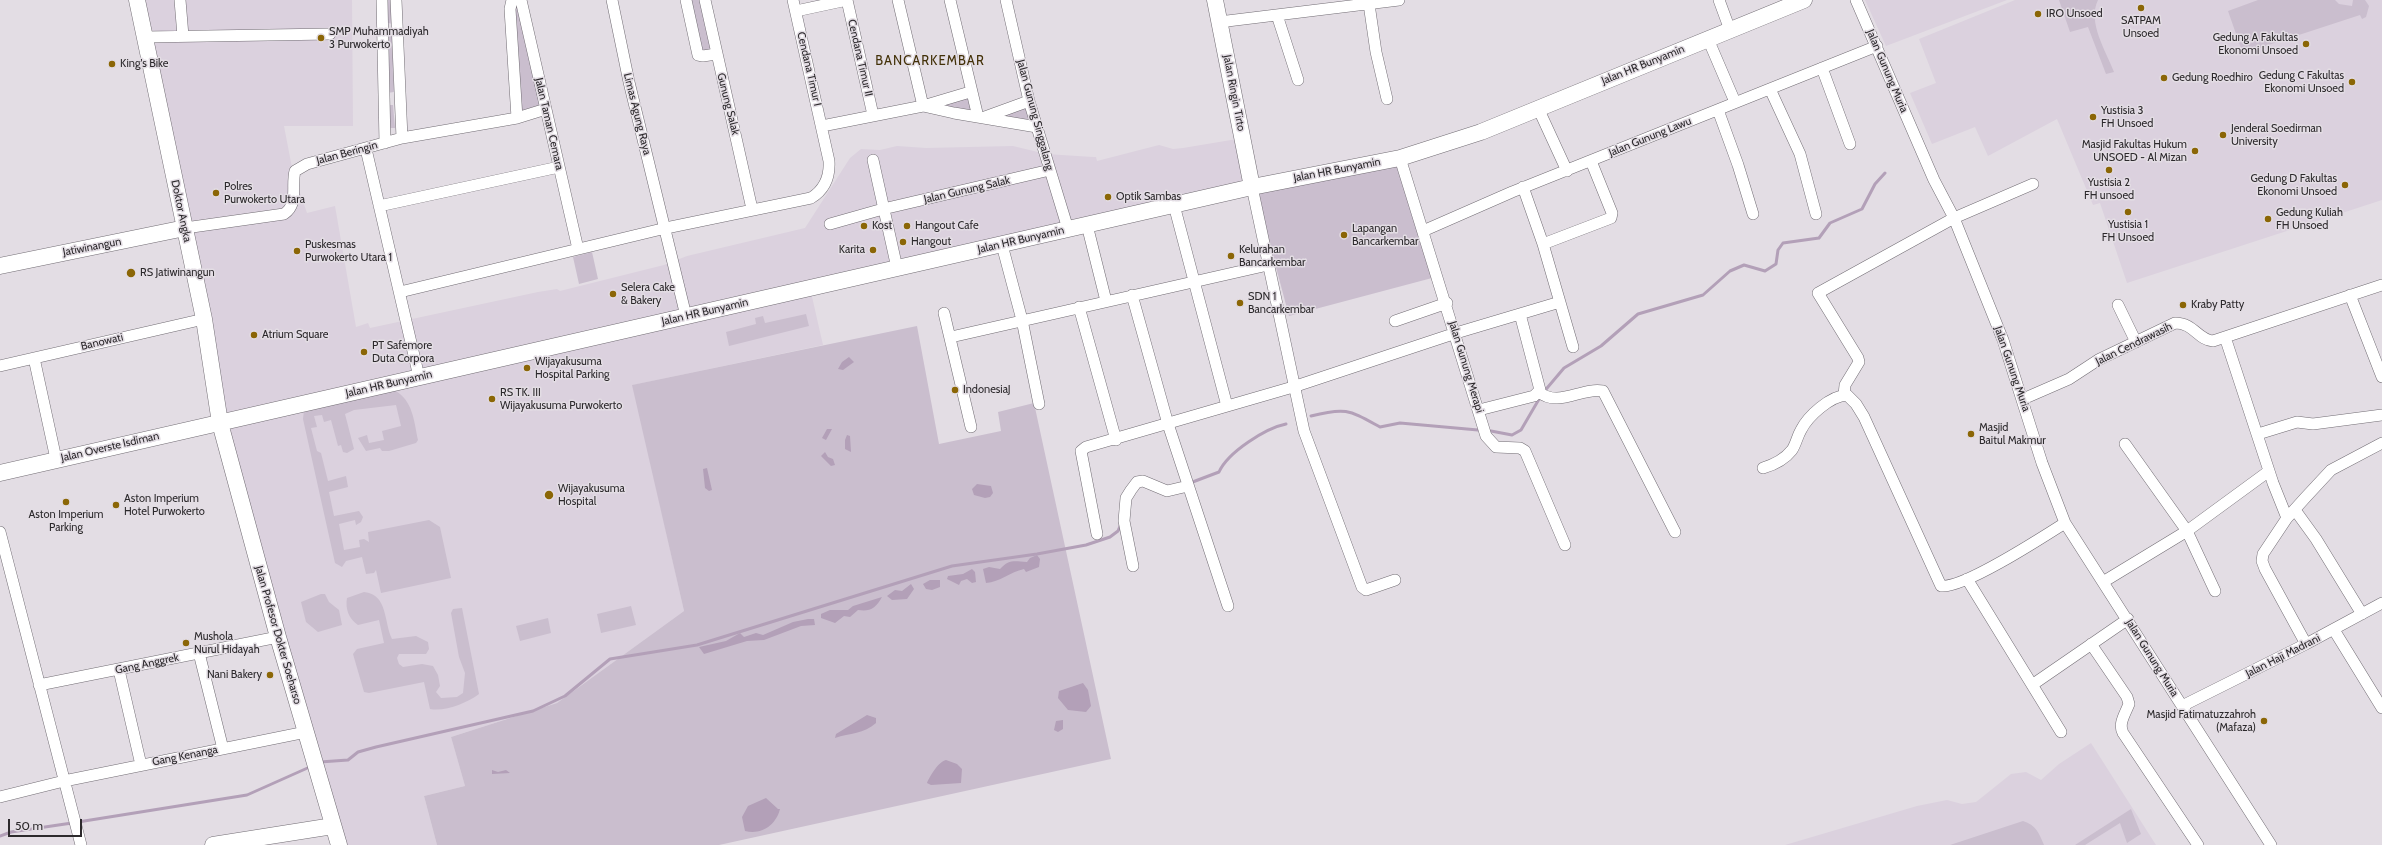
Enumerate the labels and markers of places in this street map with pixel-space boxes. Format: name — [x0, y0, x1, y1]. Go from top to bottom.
marker: SATPAM Unsoed — [2136, 3, 2146, 13]
place label: IRO Unsoed — [2046, 7, 2103, 21]
marker: IRO Unsoed — [2033, 9, 2043, 19]
place label: SATPAM Unsoed — [2121, 14, 2161, 40]
place label: SMP Muhammadiyah 3 Purwokerto — [329, 25, 429, 51]
place label: Gedung A Fakultas Ekonomi Unsoed — [2213, 31, 2298, 57]
marker: SMP Muhammadiyah 3 Purwokerto — [316, 33, 326, 43]
marker: Gedung A Fakultas Ekonomi Unsoed — [2301, 39, 2311, 49]
place label: King's Bike — [120, 57, 168, 71]
marker: King's Bike — [107, 59, 117, 69]
place label: Gedung C Fakultas Ekonomi Unsoed — [2259, 69, 2344, 95]
place label: Gedung Roedhiro — [2172, 71, 2253, 85]
marker: Gedung Roedhiro — [2159, 73, 2169, 83]
marker: Gedung C Fakultas Ekonomi Unsoed — [2347, 77, 2357, 87]
place label: Yustisia 3 FH Unsoed — [2101, 104, 2153, 130]
marker: Yustisia 3 FH Unsoed — [2088, 112, 2098, 122]
place label: Jenderal Soedirman University — [2231, 122, 2322, 148]
marker: Jenderal Soedirman University — [2218, 130, 2228, 140]
place label: Masjid Fakultas Hukum UNSOED - Al Mizan — [2082, 138, 2187, 164]
marker: Masjid Fakultas Hukum UNSOED - Al Mizan — [2190, 146, 2200, 156]
marker: Yustisia 2 FH unsoed — [2104, 165, 2114, 175]
place label: Gedung D Fakultas Ekonomi Unsoed — [2250, 172, 2337, 198]
place label: Yustisia 2 FH unsoed — [2084, 176, 2134, 202]
place label: Polres Purwokerto Utara — [224, 180, 305, 206]
marker: Gedung D Fakultas Ekonomi Unsoed — [2340, 180, 2350, 190]
marker: Polres Purwokerto Utara — [211, 188, 221, 198]
place label: Optik Sambas — [1116, 190, 1181, 204]
marker: Optik Sambas — [1103, 192, 1113, 202]
place label: Gedung Kuliah FH Unsoed — [2276, 206, 2343, 232]
marker: Yustisia 1 FH Unsoed — [2123, 207, 2133, 217]
marker: Gedung Kuliah FH Unsoed — [2263, 214, 2273, 224]
place label: Yustisia 1 FH Unsoed — [2102, 218, 2154, 244]
place label: Kost — [872, 219, 892, 233]
place label: Hangout Cafe — [915, 219, 979, 233]
marker: Kost — [859, 221, 869, 231]
marker: Hangout Cafe — [902, 221, 912, 231]
place label: Lapangan Bancarkembar — [1352, 222, 1419, 248]
marker: Lapangan Bancarkembar — [1339, 230, 1349, 240]
place label: Hangout — [911, 235, 951, 249]
marker: Hangout — [898, 237, 908, 247]
place label: Puskesmas Purwokerto Utara 1 — [305, 238, 392, 264]
place label: Karita — [839, 243, 865, 257]
place label: Kelurahan Bancarkembar — [1239, 243, 1306, 269]
marker: Karita — [868, 245, 878, 255]
marker: Puskesmas Purwokerto Utara 1 — [292, 246, 302, 256]
marker: Kelurahan Bancarkembar — [1226, 251, 1236, 261]
place label: RS Jatiwinangun — [140, 266, 215, 280]
marker: RS Jatiwinangun — [125, 267, 137, 279]
place label: Selera Cake & Bakery — [621, 281, 675, 307]
marker: Selera Cake & Bakery — [608, 289, 618, 299]
place label: SDN 1 Bancarkembar — [1248, 290, 1315, 316]
marker: SDN 1 Bancarkembar — [1235, 298, 1245, 308]
place label: Kraby Patty — [2191, 298, 2244, 312]
marker: Kraby Patty — [2178, 300, 2188, 310]
place label: Atrium Square — [262, 328, 328, 342]
marker: Atrium Square — [249, 330, 259, 340]
place label: PT Safemore Duta Corpora — [372, 339, 434, 365]
marker: PT Safemore Duta Corpora — [359, 347, 369, 357]
place label: Wijayakusuma Hospital Parking — [535, 355, 610, 381]
marker: Wijayakusuma Hospital Parking — [522, 363, 532, 373]
place label: IndonesiaJ — [963, 383, 1011, 397]
marker: IndonesiaJ — [950, 385, 960, 395]
place label: RS TK. III Wijayakusuma Purwokerto — [500, 386, 622, 412]
marker: RS TK. III Wijayakusuma Purwokerto — [487, 394, 497, 404]
place label: Masjid Baitul Makmur — [1979, 421, 2046, 447]
marker: Masjid Baitul Makmur — [1966, 429, 1976, 439]
place label: Wijayakusuma Hospital — [558, 482, 625, 508]
marker: Wijayakusuma Hospital — [543, 489, 555, 501]
place label: Aston Imperium Hotel Purwokerto — [124, 492, 205, 518]
marker: Aston Imperium Parking — [61, 497, 71, 507]
marker: Aston Imperium Hotel Purwokerto — [111, 500, 121, 510]
place label: Aston Imperium Parking — [29, 508, 103, 534]
place label: Mushola Nurul Hidayah — [194, 630, 260, 656]
marker: Mushola Nurul Hidayah — [181, 638, 191, 648]
place label: Nani Bakery — [207, 668, 262, 682]
marker: Nani Bakery — [265, 670, 275, 680]
place label: Masjid Fatimatuzzahroh (Mafaza) — [2146, 708, 2256, 734]
marker: Masjid Fatimatuzzahroh (Mafaza) — [2259, 716, 2269, 726]

